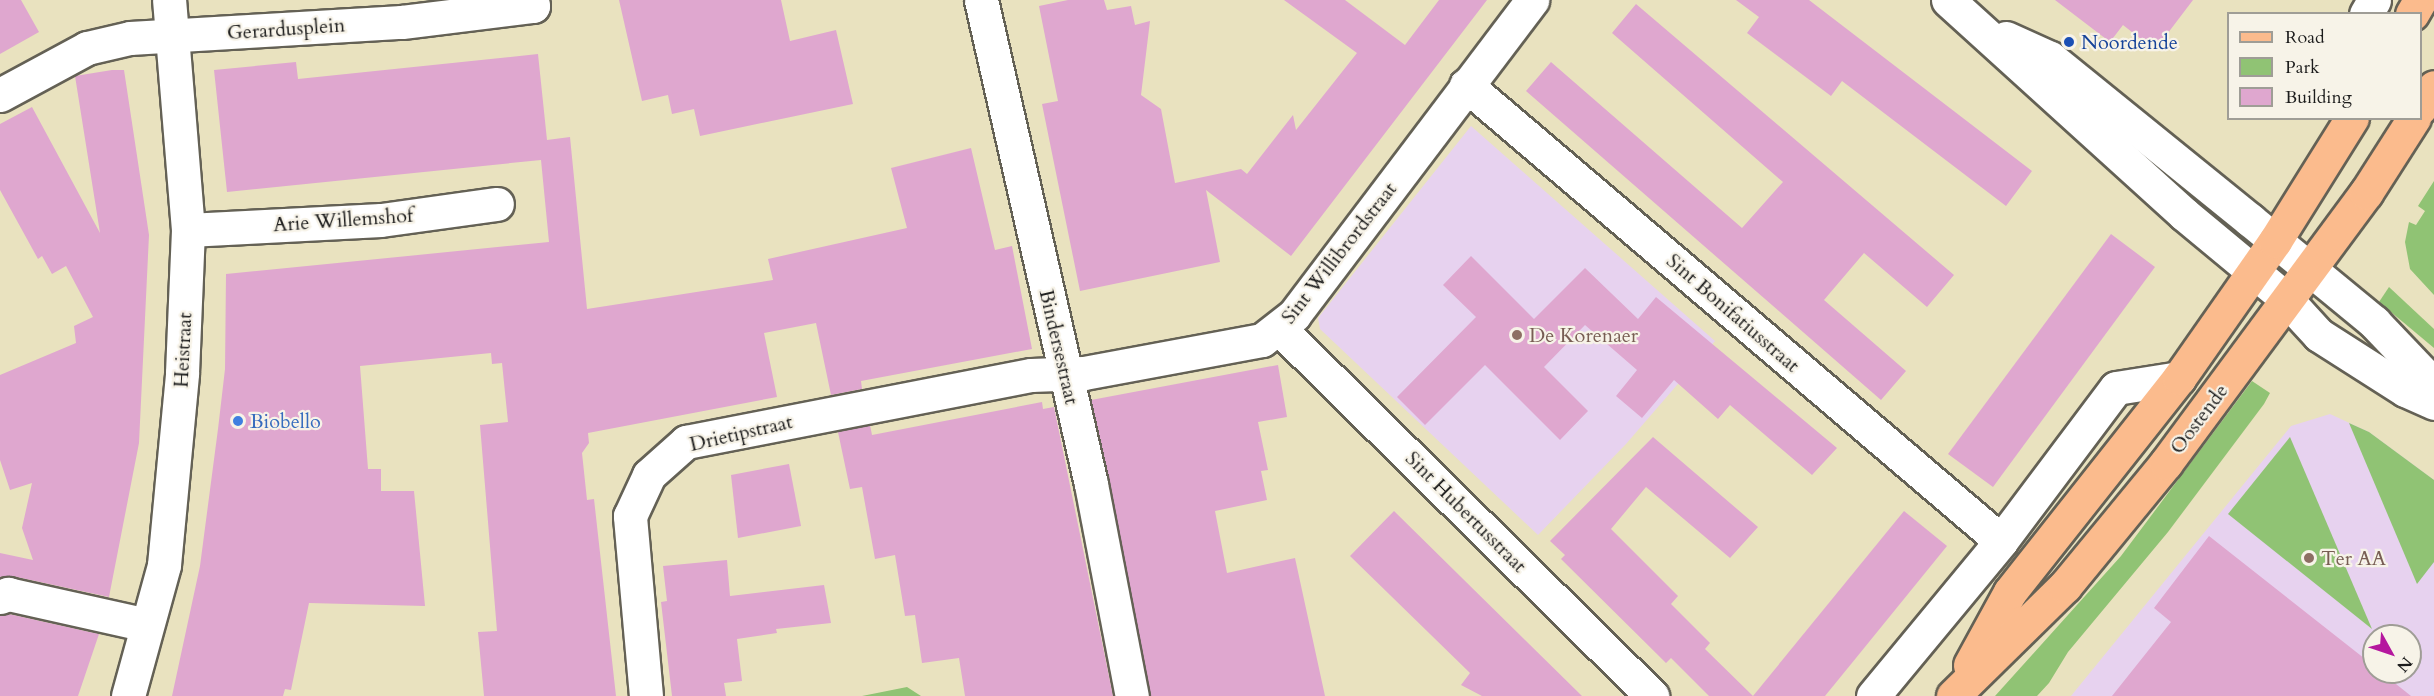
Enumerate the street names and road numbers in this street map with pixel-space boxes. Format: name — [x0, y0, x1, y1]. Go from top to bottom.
street label: Gerardusplein — [226, 13, 346, 45]
street label: Sint Willibrordstraat — [1276, 177, 1402, 329]
street label: Arie Willemshof — [272, 203, 414, 237]
street label: Sint Bonifatiusstraat — [1662, 249, 1804, 377]
street label: Bindersestraat — [1034, 287, 1084, 407]
street label: Heistraat — [169, 312, 197, 388]
street label: Oostende — [2165, 379, 2233, 459]
street label: Drietipstraat — [687, 410, 795, 456]
street label: Sint Hubertusstraat — [1400, 446, 1532, 578]

